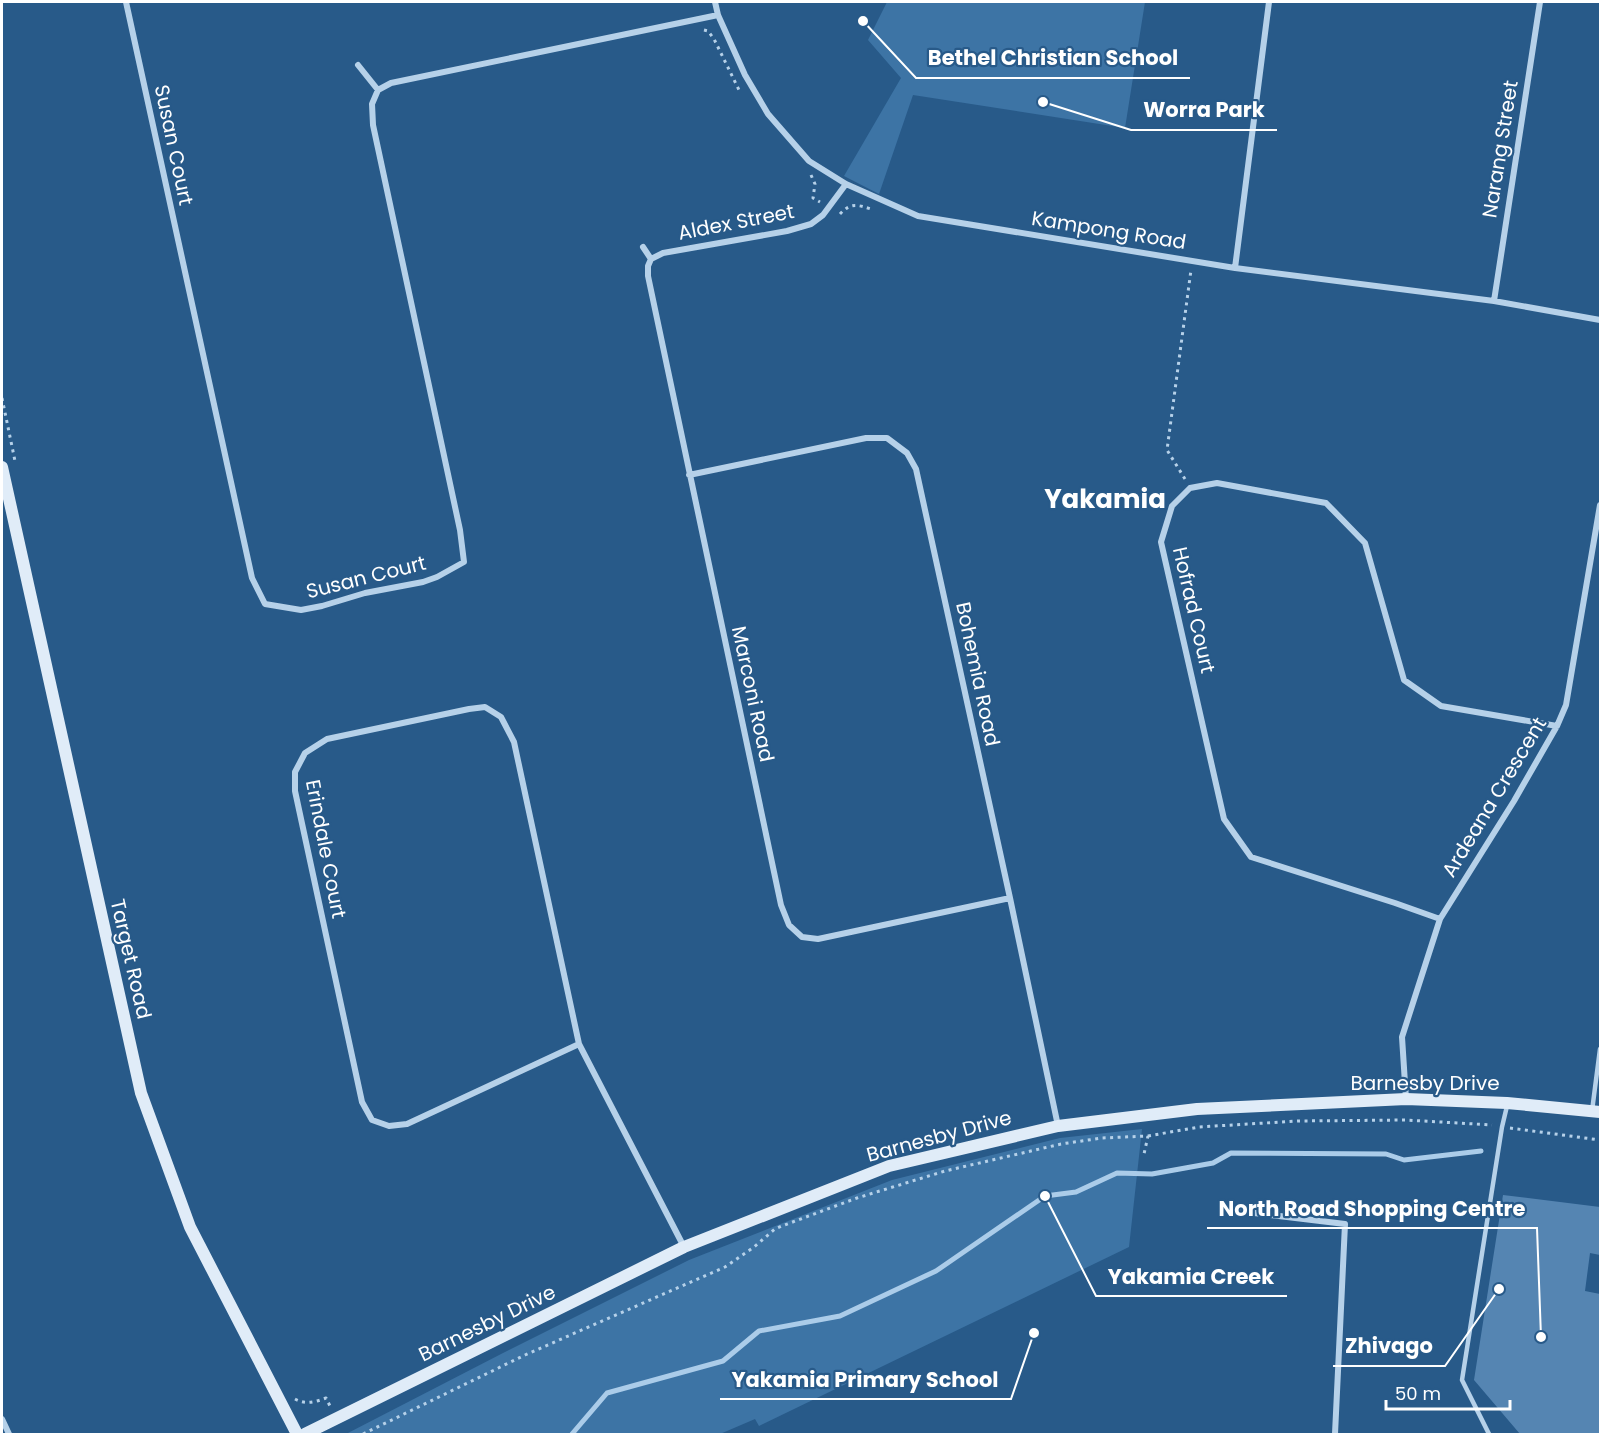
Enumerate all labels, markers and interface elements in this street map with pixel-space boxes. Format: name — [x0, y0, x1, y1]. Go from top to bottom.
callout: Bethel Christian School — [916, 39, 1190, 78]
text: Bethel Christian School — [928, 43, 1178, 72]
street label: Narang Street — [1475, 78, 1525, 220]
street label: Susan Court — [148, 82, 200, 208]
callout: Worra Park — [1131, 91, 1277, 130]
text: Worra Park — [1143, 95, 1265, 124]
street label: Aldex Street — [676, 197, 796, 247]
street label: Kampong Road — [1030, 204, 1188, 256]
district label: Yakamia — [1044, 481, 1166, 517]
street label: Hofrad Court — [1166, 544, 1222, 676]
street label: Susan Court — [303, 549, 429, 605]
street label: Bohemia Road — [949, 599, 1007, 749]
street label: Marconi Road — [725, 623, 781, 765]
street label: Ardeana Crescent — [1435, 712, 1553, 882]
street label: Erindale Court — [299, 777, 353, 921]
street label: Target Road — [104, 896, 158, 1022]
street label: Barnesby Drive — [1350, 1069, 1500, 1097]
street label: Barnesby Drive — [863, 1103, 1015, 1169]
callout: North Road Shopping Centre — [1207, 1189, 1537, 1228]
text: North Road Shopping Centre — [1219, 1194, 1526, 1223]
callout: Yakamia Creek — [1096, 1257, 1287, 1296]
text: Yakamia Creek — [1108, 1262, 1274, 1291]
street label: Barnesby Drive — [414, 1278, 560, 1368]
callout: Zhivago — [1333, 1327, 1445, 1366]
text: Zhivago — [1345, 1331, 1433, 1360]
callout: Yakamia Primary School — [720, 1360, 1011, 1399]
text: Yakamia Primary School — [732, 1365, 998, 1394]
scale bar — [1386, 1373, 1510, 1411]
text: 50 m — [1395, 1381, 1441, 1406]

